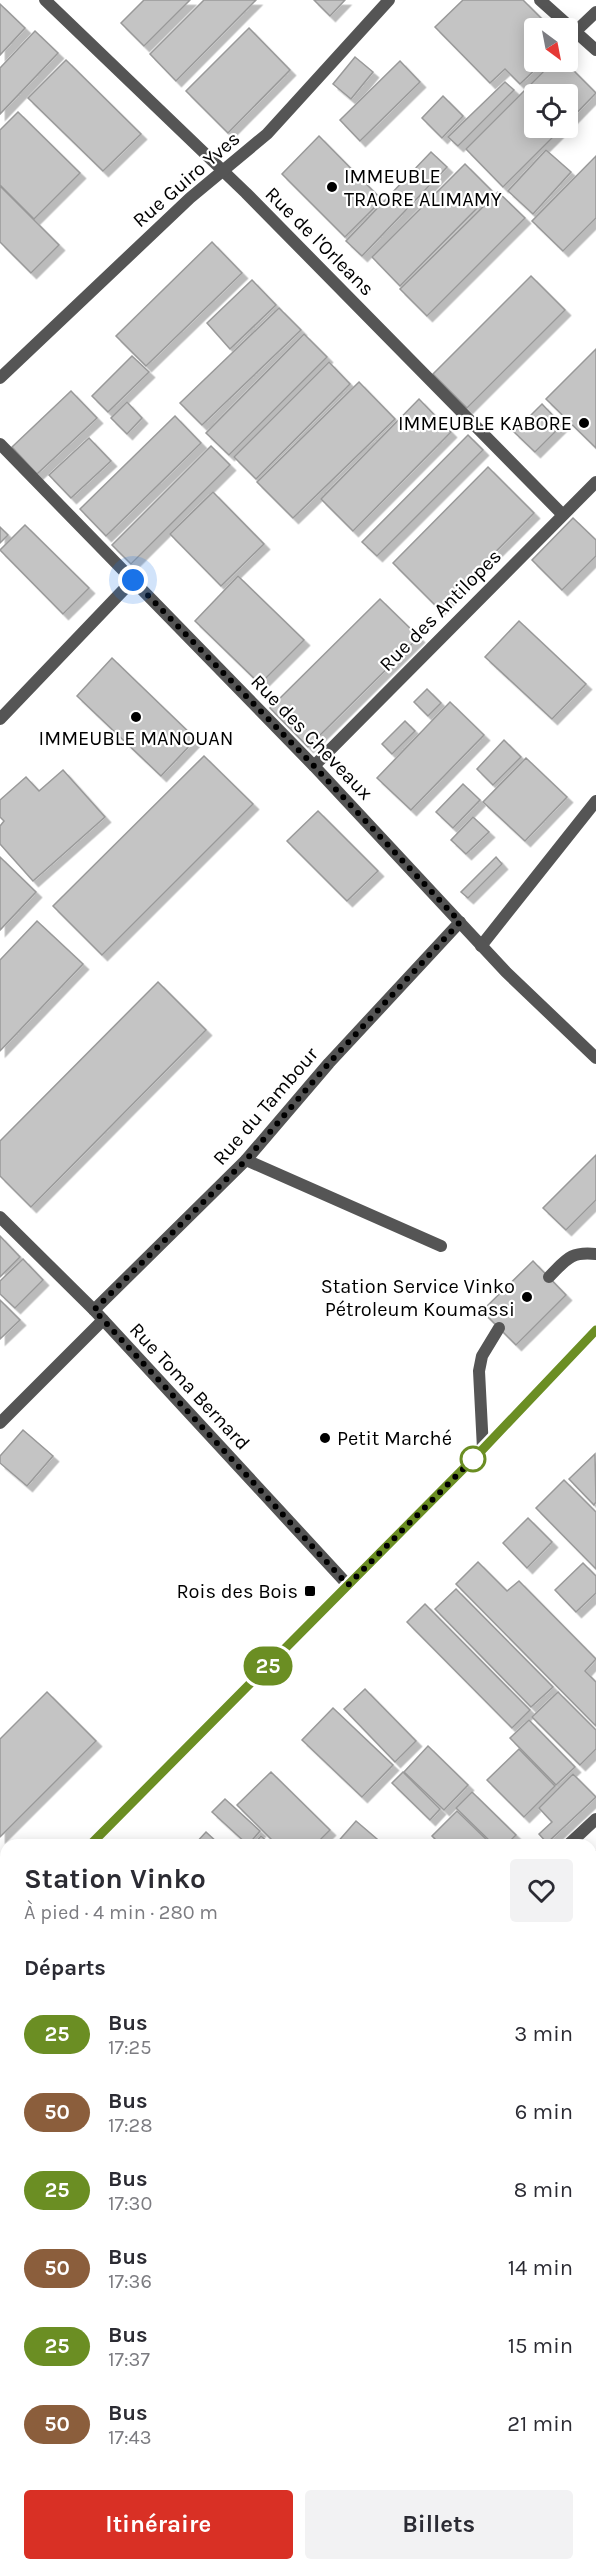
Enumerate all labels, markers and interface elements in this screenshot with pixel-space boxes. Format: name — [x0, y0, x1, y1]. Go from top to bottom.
north arrow — [524, 18, 578, 72]
map controls — [524, 18, 578, 138]
button: locate — [524, 84, 578, 138]
street label: Rue Guiro Yves — [128, 127, 245, 232]
place label: IMMEUBLE TRAORE ALIMAMY — [344, 165, 502, 211]
marker: IMMEUBLE TRAORE ALIMAMY — [325, 180, 339, 194]
street label: Rue de l'Orleans — [261, 182, 379, 300]
place label: IMMEUBLE KABORE — [398, 412, 572, 435]
marker: IMMEUBLE KABORE — [577, 416, 591, 430]
street label: Rue des Antilopes — [375, 545, 506, 676]
your location — [118, 565, 148, 595]
street label: Rue des Cheveaux — [246, 670, 377, 805]
marker: IMMEUBLE MANOUAN — [129, 710, 143, 724]
place label: IMMEUBLE MANOUAN — [39, 727, 233, 750]
street label: Rue du Tambour — [208, 1042, 323, 1170]
place label: Station Service Vinko Pétroleum Koumassi — [321, 1275, 515, 1321]
marker: Station Service Vinko Pétroleum Koumassi — [520, 1290, 534, 1304]
street label: Rue Toma Bernard — [125, 1318, 254, 1455]
place label: Petit Marché — [337, 1427, 452, 1450]
marker: Petit Marché — [318, 1431, 332, 1445]
unlabelled marker — [460, 1446, 486, 1472]
place label: Rois des Bois — [176, 1580, 298, 1603]
marker: Rois des Bois — [303, 1584, 317, 1598]
line badge: 25 — [241, 1646, 295, 1686]
text: 25 — [256, 1654, 280, 1678]
button: heart — [510, 1859, 573, 1922]
text: Station Vinko — [24, 1862, 206, 1895]
text: À pied · 4 min · 280 m — [24, 1901, 218, 1924]
text: Départs — [24, 1955, 106, 1981]
text: Bus — [108, 2010, 148, 2036]
text: 3 min — [514, 2021, 573, 2047]
text: 25 — [45, 2022, 69, 2046]
text: 17:25 — [108, 2036, 152, 2059]
text: Bus — [108, 2088, 148, 2114]
text: 6 min — [515, 2099, 573, 2125]
text: 50 — [44, 2100, 70, 2124]
text: 17:28 — [108, 2114, 153, 2137]
text: Bus — [108, 2166, 148, 2192]
text: 8 min — [514, 2177, 573, 2203]
text: 25 — [45, 2178, 69, 2202]
text: 17:30 — [108, 2192, 152, 2215]
text: Bus — [108, 2244, 148, 2270]
text: 14 min — [508, 2255, 573, 2281]
text: 50 — [44, 2256, 70, 2280]
text: 17:36 — [108, 2270, 152, 2293]
text: Bus — [108, 2322, 148, 2348]
text: 15 min — [508, 2333, 573, 2359]
text: 25 — [45, 2334, 69, 2358]
text: 17:37 — [108, 2348, 150, 2371]
text: Bus — [108, 2400, 148, 2426]
text: 21 min — [507, 2411, 573, 2437]
text: 50 — [44, 2412, 70, 2436]
text: 17:43 — [108, 2426, 152, 2449]
button: Itinéraire — [24, 2490, 293, 2559]
button: Billets — [305, 2490, 573, 2559]

